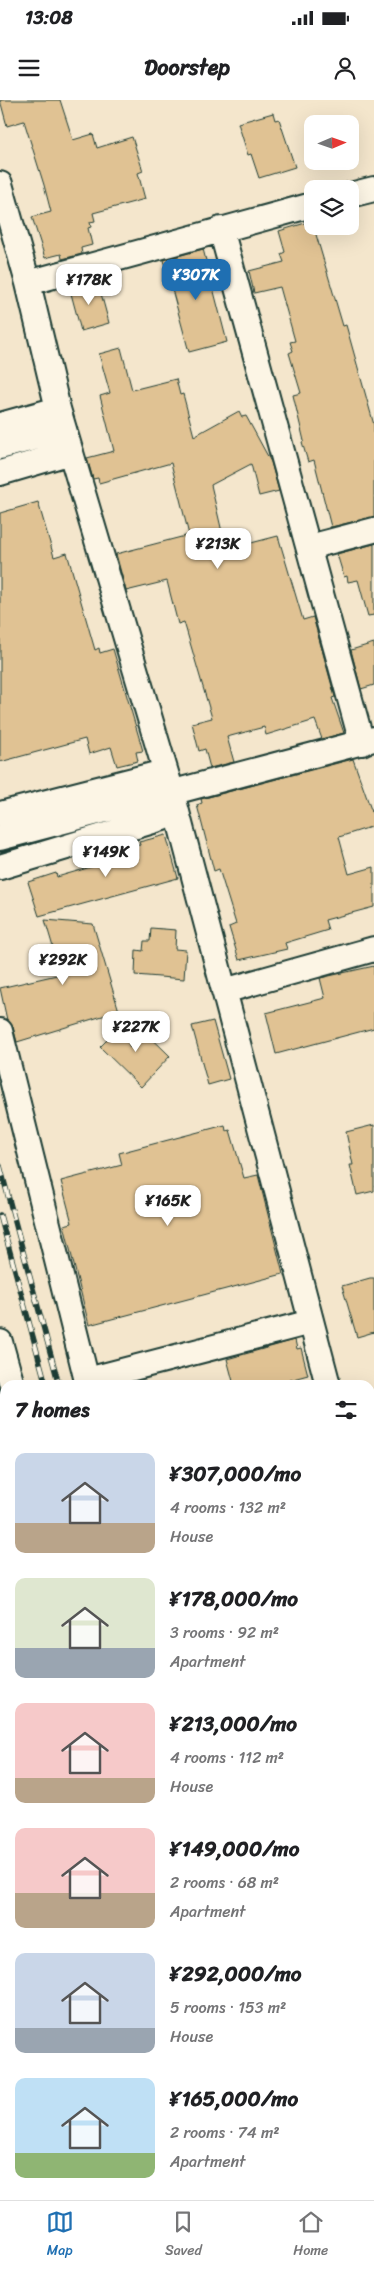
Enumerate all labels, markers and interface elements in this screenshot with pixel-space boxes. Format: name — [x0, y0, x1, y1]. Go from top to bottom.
text: 13:08 — [25, 1, 73, 34]
text: Doorstep — [144, 48, 230, 87]
icon: menu — [15, 54, 43, 82]
icon: person — [331, 54, 359, 82]
north arrow — [304, 115, 359, 170]
map controls — [304, 115, 359, 235]
button: layers — [304, 180, 359, 235]
pin: ¥307K — [161, 258, 231, 301]
text: ¥307K — [173, 260, 219, 289]
pin: ¥178K — [54, 264, 124, 306]
text: ¥178K — [67, 265, 111, 294]
pin: ¥213K — [183, 528, 253, 570]
text: ¥213K — [196, 529, 240, 558]
pin: ¥149K — [71, 836, 141, 878]
text: ¥149K — [83, 837, 129, 866]
pin: ¥292K — [28, 944, 98, 986]
text: ¥292K — [40, 945, 86, 974]
pin: ¥227K — [101, 1010, 171, 1053]
text: ¥227K — [113, 1012, 159, 1041]
pin: ¥165K — [133, 1184, 203, 1227]
text: ¥165K — [146, 1186, 190, 1215]
text: 7 homes — [15, 1391, 90, 1429]
icon: filters — [332, 1396, 360, 1424]
text: ¥307,000/mo — [170, 1455, 301, 1493]
icon: home — [55, 1473, 115, 1533]
text: 4 rooms · 132 m² — [170, 1493, 286, 1522]
text: House — [170, 1522, 213, 1551]
text: ¥178,000/mo — [170, 1580, 298, 1618]
icon: home — [55, 1598, 115, 1658]
text: 3 rooms · 92 m² — [170, 1618, 279, 1647]
text: Apartment — [170, 1647, 246, 1676]
text: ¥213,000/mo — [170, 1705, 297, 1743]
icon: home — [55, 1723, 115, 1783]
text: 4 rooms · 112 m² — [170, 1743, 284, 1772]
text: House — [170, 1772, 213, 1801]
text: ¥149,000/mo — [170, 1830, 299, 1868]
icon: home — [55, 1848, 115, 1908]
text: 2 rooms · 68 m² — [170, 1868, 279, 1897]
text: Apartment — [170, 1897, 246, 1926]
text: ¥292,000/mo — [170, 1955, 301, 1993]
icon: home — [55, 1973, 115, 2033]
text: 5 rooms · 153 m² — [170, 1993, 286, 2022]
text: House — [170, 2022, 213, 2051]
text: ¥165,000/mo — [170, 2080, 298, 2118]
icon: home — [55, 2098, 115, 2158]
text: 2 rooms · 74 m² — [170, 2118, 280, 2147]
text: Apartment — [170, 2147, 246, 2176]
tab: Map — [46, 2208, 74, 2263]
tab: Saved — [165, 2208, 202, 2263]
tab: Home — [293, 2208, 328, 2263]

